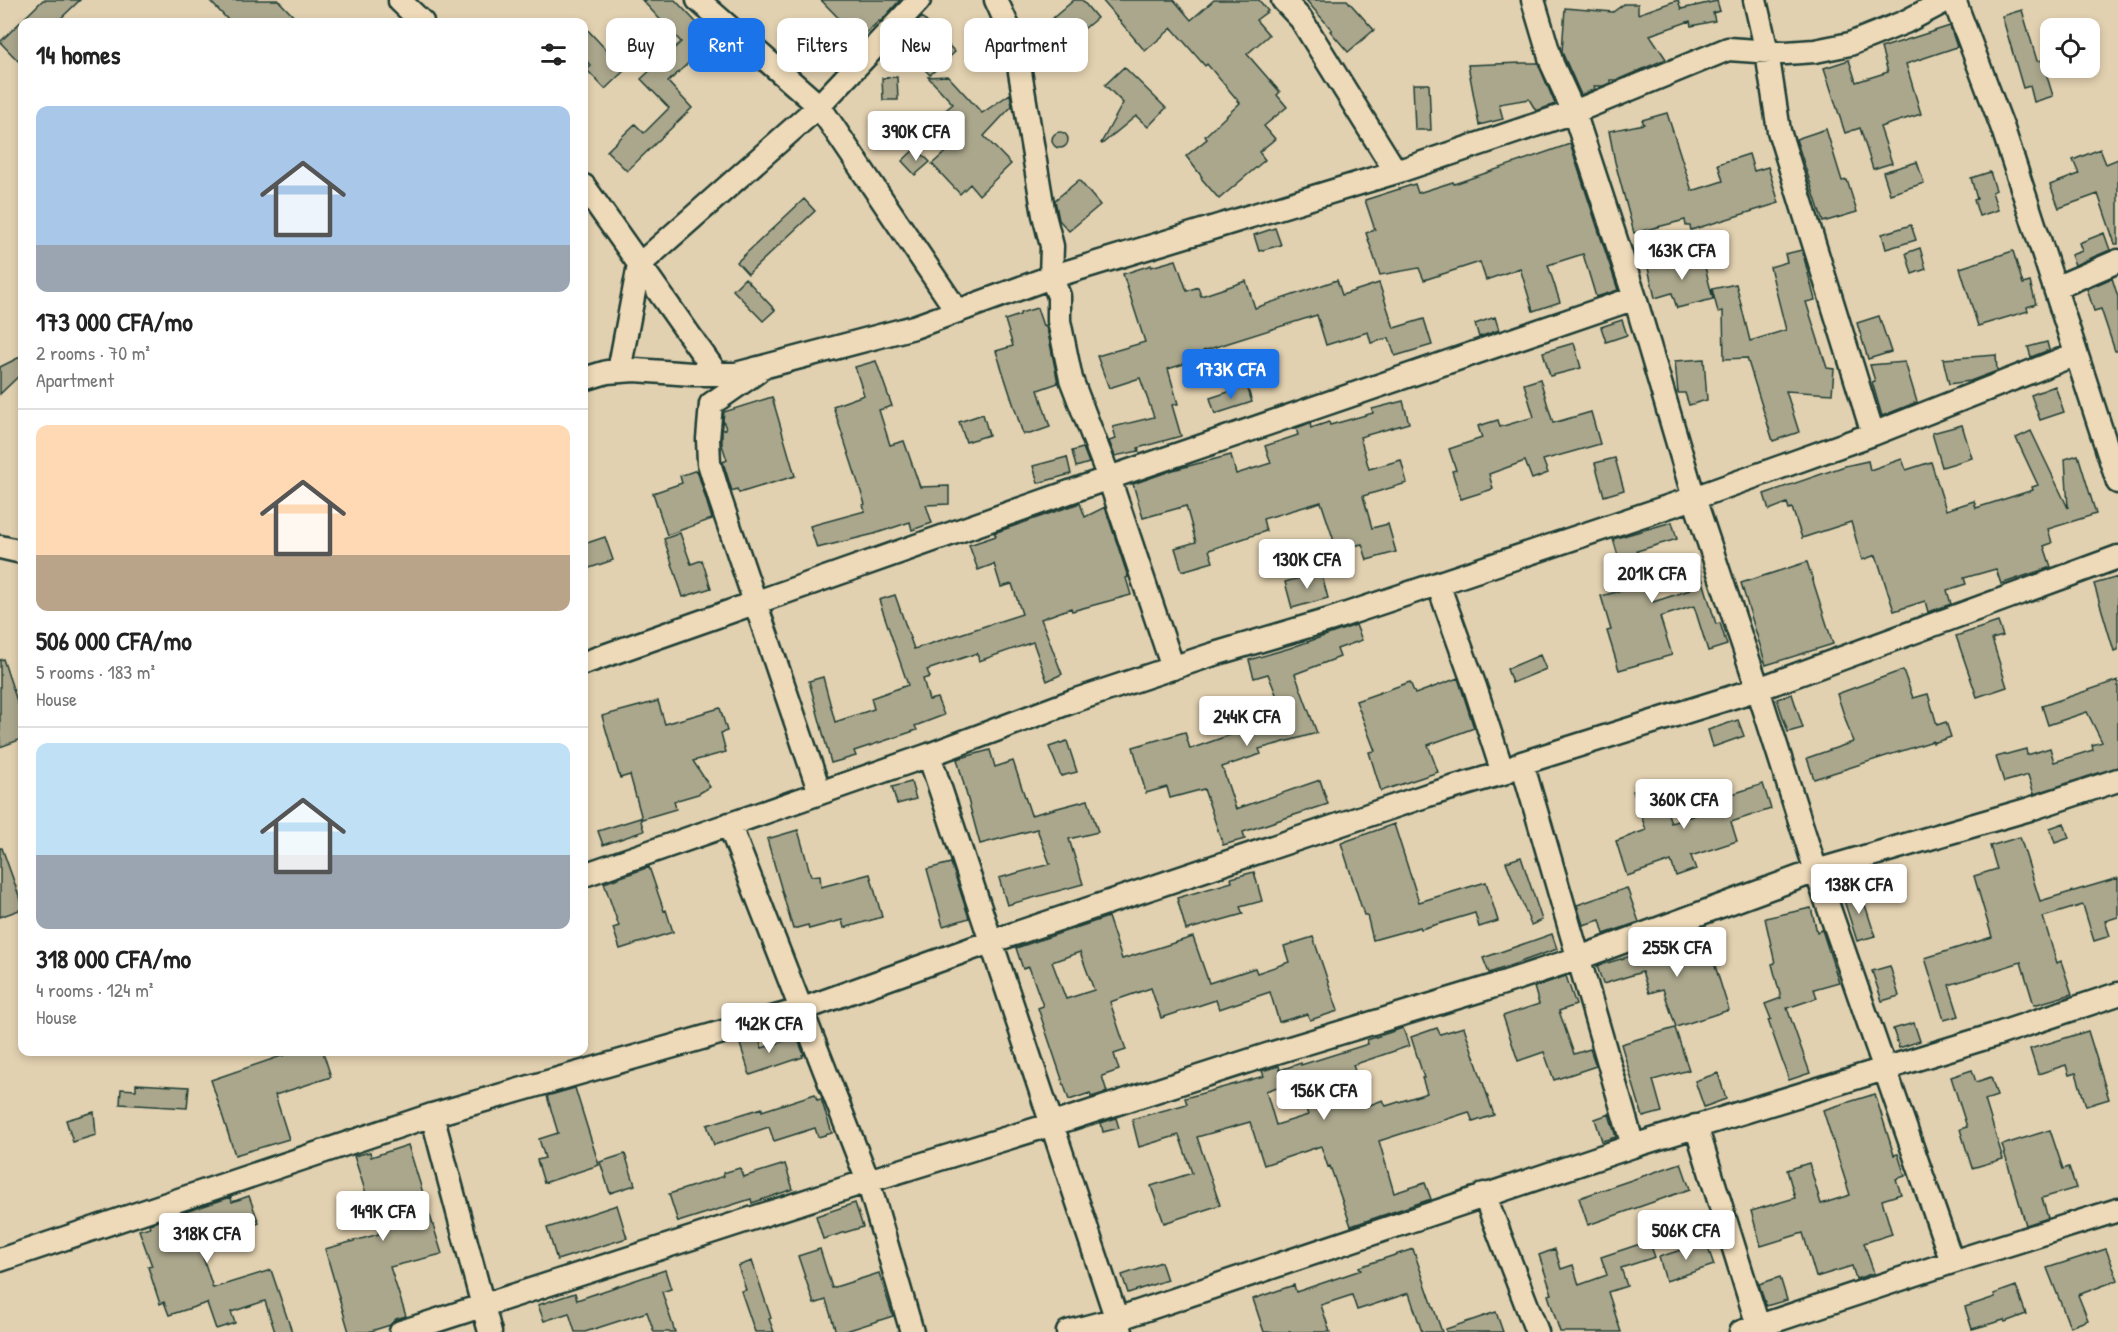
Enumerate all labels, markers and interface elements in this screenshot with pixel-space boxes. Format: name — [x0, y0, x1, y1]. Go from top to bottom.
chip: Buy — [606, 18, 676, 72]
chip: Rent — [688, 18, 765, 72]
chip: Filters — [777, 18, 868, 72]
chip: New — [880, 18, 952, 72]
chip: Apartment — [964, 18, 1088, 72]
map controls — [2040, 18, 2100, 78]
button: locate — [2040, 18, 2100, 78]
text: 14 homes — [36, 37, 121, 72]
icon: filters — [537, 38, 570, 71]
pin: 390K CFA — [854, 111, 978, 162]
text: 390K CFA — [882, 117, 950, 144]
icon: home — [249, 145, 357, 253]
pin: 163K CFA — [1620, 230, 1744, 281]
text: 163K CFA — [1648, 236, 1716, 263]
text: 173 000 CFA/mo — [36, 304, 193, 339]
text: 2 rooms · 70 m² — [36, 339, 150, 366]
pin: 173K CFA — [1169, 349, 1293, 400]
text: 173K CFA — [1196, 355, 1266, 382]
text: Apartment — [36, 366, 114, 393]
icon: home — [249, 464, 357, 572]
pin: 130K CFA — [1245, 539, 1369, 590]
text: 130K CFA — [1273, 545, 1341, 572]
pin: 201K CFA — [1590, 553, 1714, 604]
text: 201K CFA — [1618, 559, 1686, 586]
text: 506 000 CFA/mo — [36, 623, 192, 658]
text: 5 rooms · 183 m² — [36, 658, 155, 685]
text: House — [36, 685, 77, 712]
pin: 244K CFA — [1185, 696, 1309, 747]
text: 244K CFA — [1213, 702, 1281, 729]
pin: 360K CFA — [1622, 779, 1746, 830]
icon: home — [249, 782, 357, 890]
text: 360K CFA — [1649, 785, 1719, 812]
pin: 138K CFA — [1797, 864, 1921, 915]
text: 138K CFA — [1825, 870, 1893, 897]
pin: 255K CFA — [1615, 927, 1739, 978]
text: 255K CFA — [1642, 933, 1712, 960]
text: 318 000 CFA/mo — [36, 941, 191, 976]
text: 4 rooms · 124 m² — [36, 976, 153, 1003]
text: House — [36, 1003, 77, 1030]
pin: 142K CFA — [707, 1003, 831, 1054]
text: 142K CFA — [735, 1009, 803, 1036]
pin: 156K CFA — [1262, 1070, 1386, 1121]
text: 156K CFA — [1291, 1076, 1357, 1103]
pin: 149K CFA — [321, 1191, 445, 1242]
text: 149K CFA — [350, 1197, 416, 1224]
pin: 506K CFA — [1624, 1210, 1748, 1261]
pin: 318K CFA — [145, 1213, 269, 1264]
text: 506K CFA — [1652, 1216, 1720, 1243]
text: 318K CFA — [173, 1219, 241, 1246]

